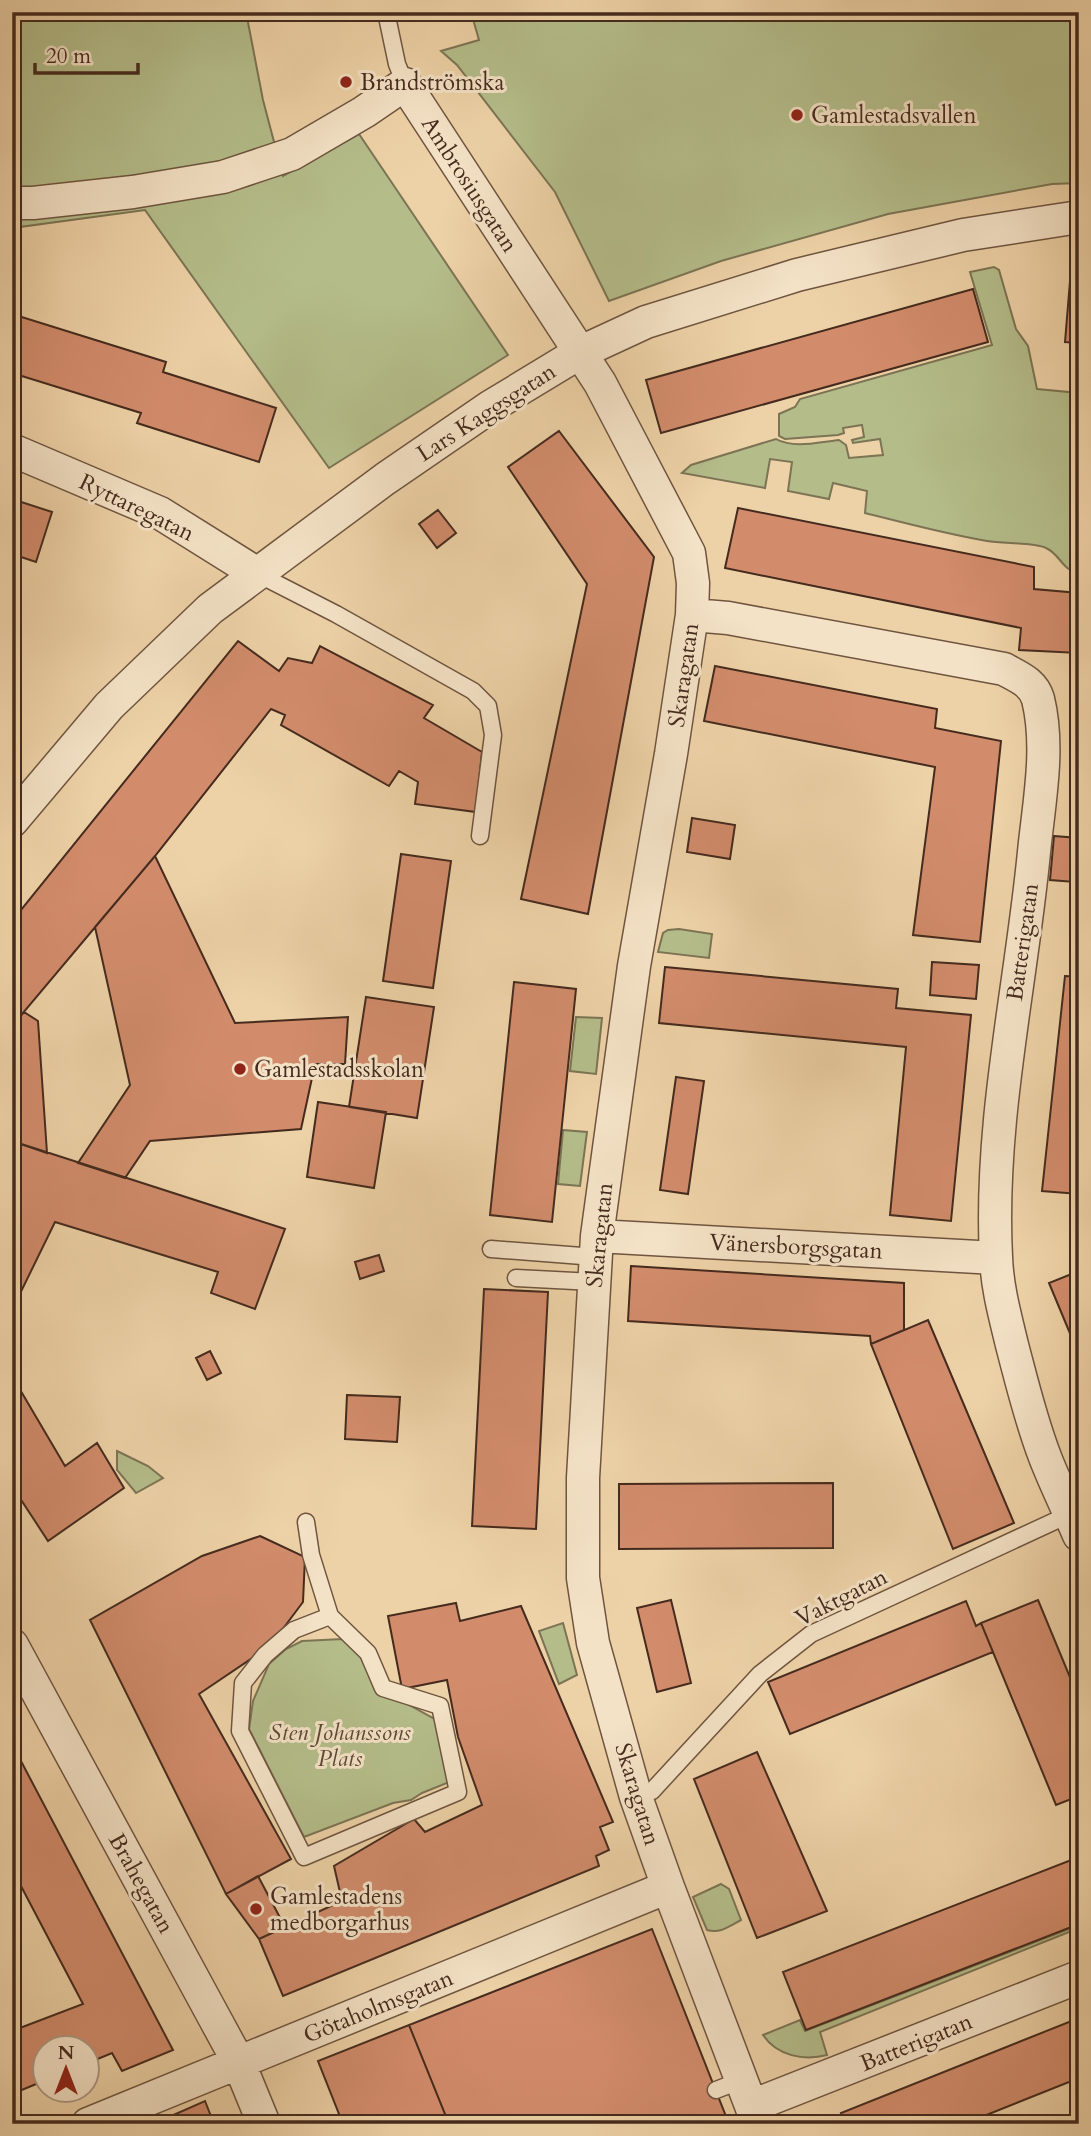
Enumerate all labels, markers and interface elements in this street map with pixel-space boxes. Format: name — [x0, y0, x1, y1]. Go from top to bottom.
scale bar — [35, 32, 138, 76]
text: 20 m — [46, 42, 91, 71]
place label: Brandströmska — [360, 67, 505, 98]
marker: Brandströmska — [338, 74, 354, 90]
place label: Gamlestadsvallen — [811, 100, 977, 131]
marker: Gamlestadsvallen — [789, 107, 805, 123]
street label: Ambrosiusgatan — [414, 110, 525, 258]
street label: Lars Kaggsgatan — [411, 356, 562, 469]
street label: Ryttaregatan — [74, 466, 200, 549]
street label: Skaragatan — [661, 621, 706, 729]
street label: Batterigatan — [999, 881, 1046, 1003]
place label: Gamlestadsskolan — [254, 1054, 424, 1085]
marker: Gamlestadsskolan — [232, 1061, 248, 1077]
street label: Skaragatan — [579, 1181, 620, 1289]
street label: Vänersborgsgatan — [709, 1226, 883, 1267]
street label: Vaktgatan — [790, 1561, 893, 1634]
park label: Sten Johanssons Plats — [269, 1717, 411, 1774]
street label: Skaragatan — [607, 1739, 668, 1849]
street label: Brahegatan — [101, 1828, 182, 1939]
place label: Gamlestadens medborgarhus — [270, 1881, 409, 1938]
marker: Gamlestadens medborgarhus — [248, 1901, 264, 1917]
street label: Götaholmsgatan — [299, 1962, 458, 2051]
street label: Batterigatan — [855, 2006, 977, 2079]
north arrow — [32, 2035, 102, 2104]
text: N — [58, 2040, 75, 2066]

